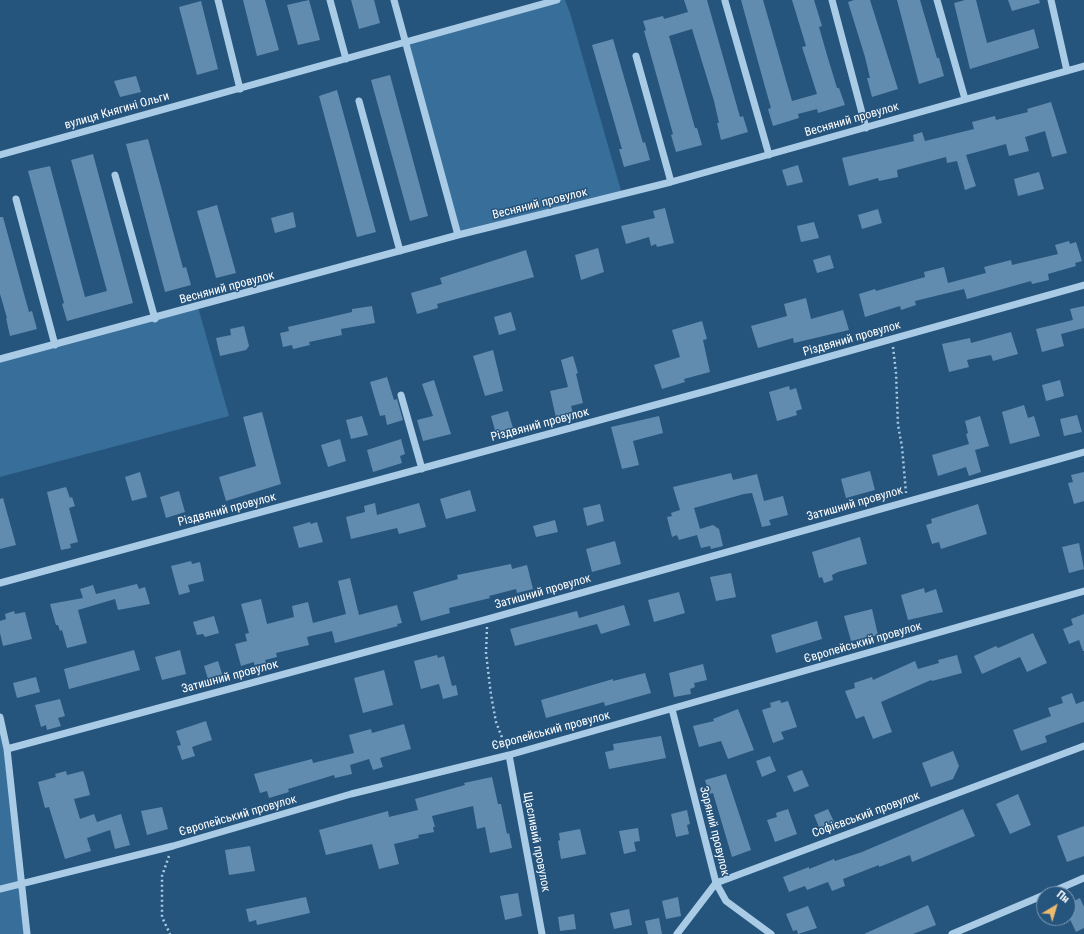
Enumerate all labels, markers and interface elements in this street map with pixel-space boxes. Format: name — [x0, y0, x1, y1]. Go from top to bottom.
street label: вулиця Княгині Ольги — [63, 89, 171, 133]
street label: Весняний провулок — [803, 100, 901, 140]
street label: Весняний провулок — [491, 185, 589, 223]
street label: Весняний провулок — [178, 268, 276, 308]
street label: Різдвяний провулок — [802, 318, 902, 360]
street label: Різдвяний провулок — [489, 405, 591, 445]
street label: Затишний провулок — [805, 483, 905, 525]
street label: Різдвяний провулок — [176, 490, 278, 530]
street label: Затишний провулок — [493, 571, 593, 613]
street label: Європейський провулок — [803, 619, 923, 667]
street label: Затишний провулок — [180, 657, 280, 697]
street label: Європейський провулок — [490, 708, 612, 754]
street label: Зоряний провулок — [696, 785, 732, 877]
street label: Софієвський провулок — [810, 789, 922, 841]
street label: Щасливий провулок — [519, 791, 553, 893]
street label: Європейський провулок — [178, 792, 298, 840]
north arrow — [1036, 886, 1076, 926]
text: Пн — [1054, 888, 1072, 906]

